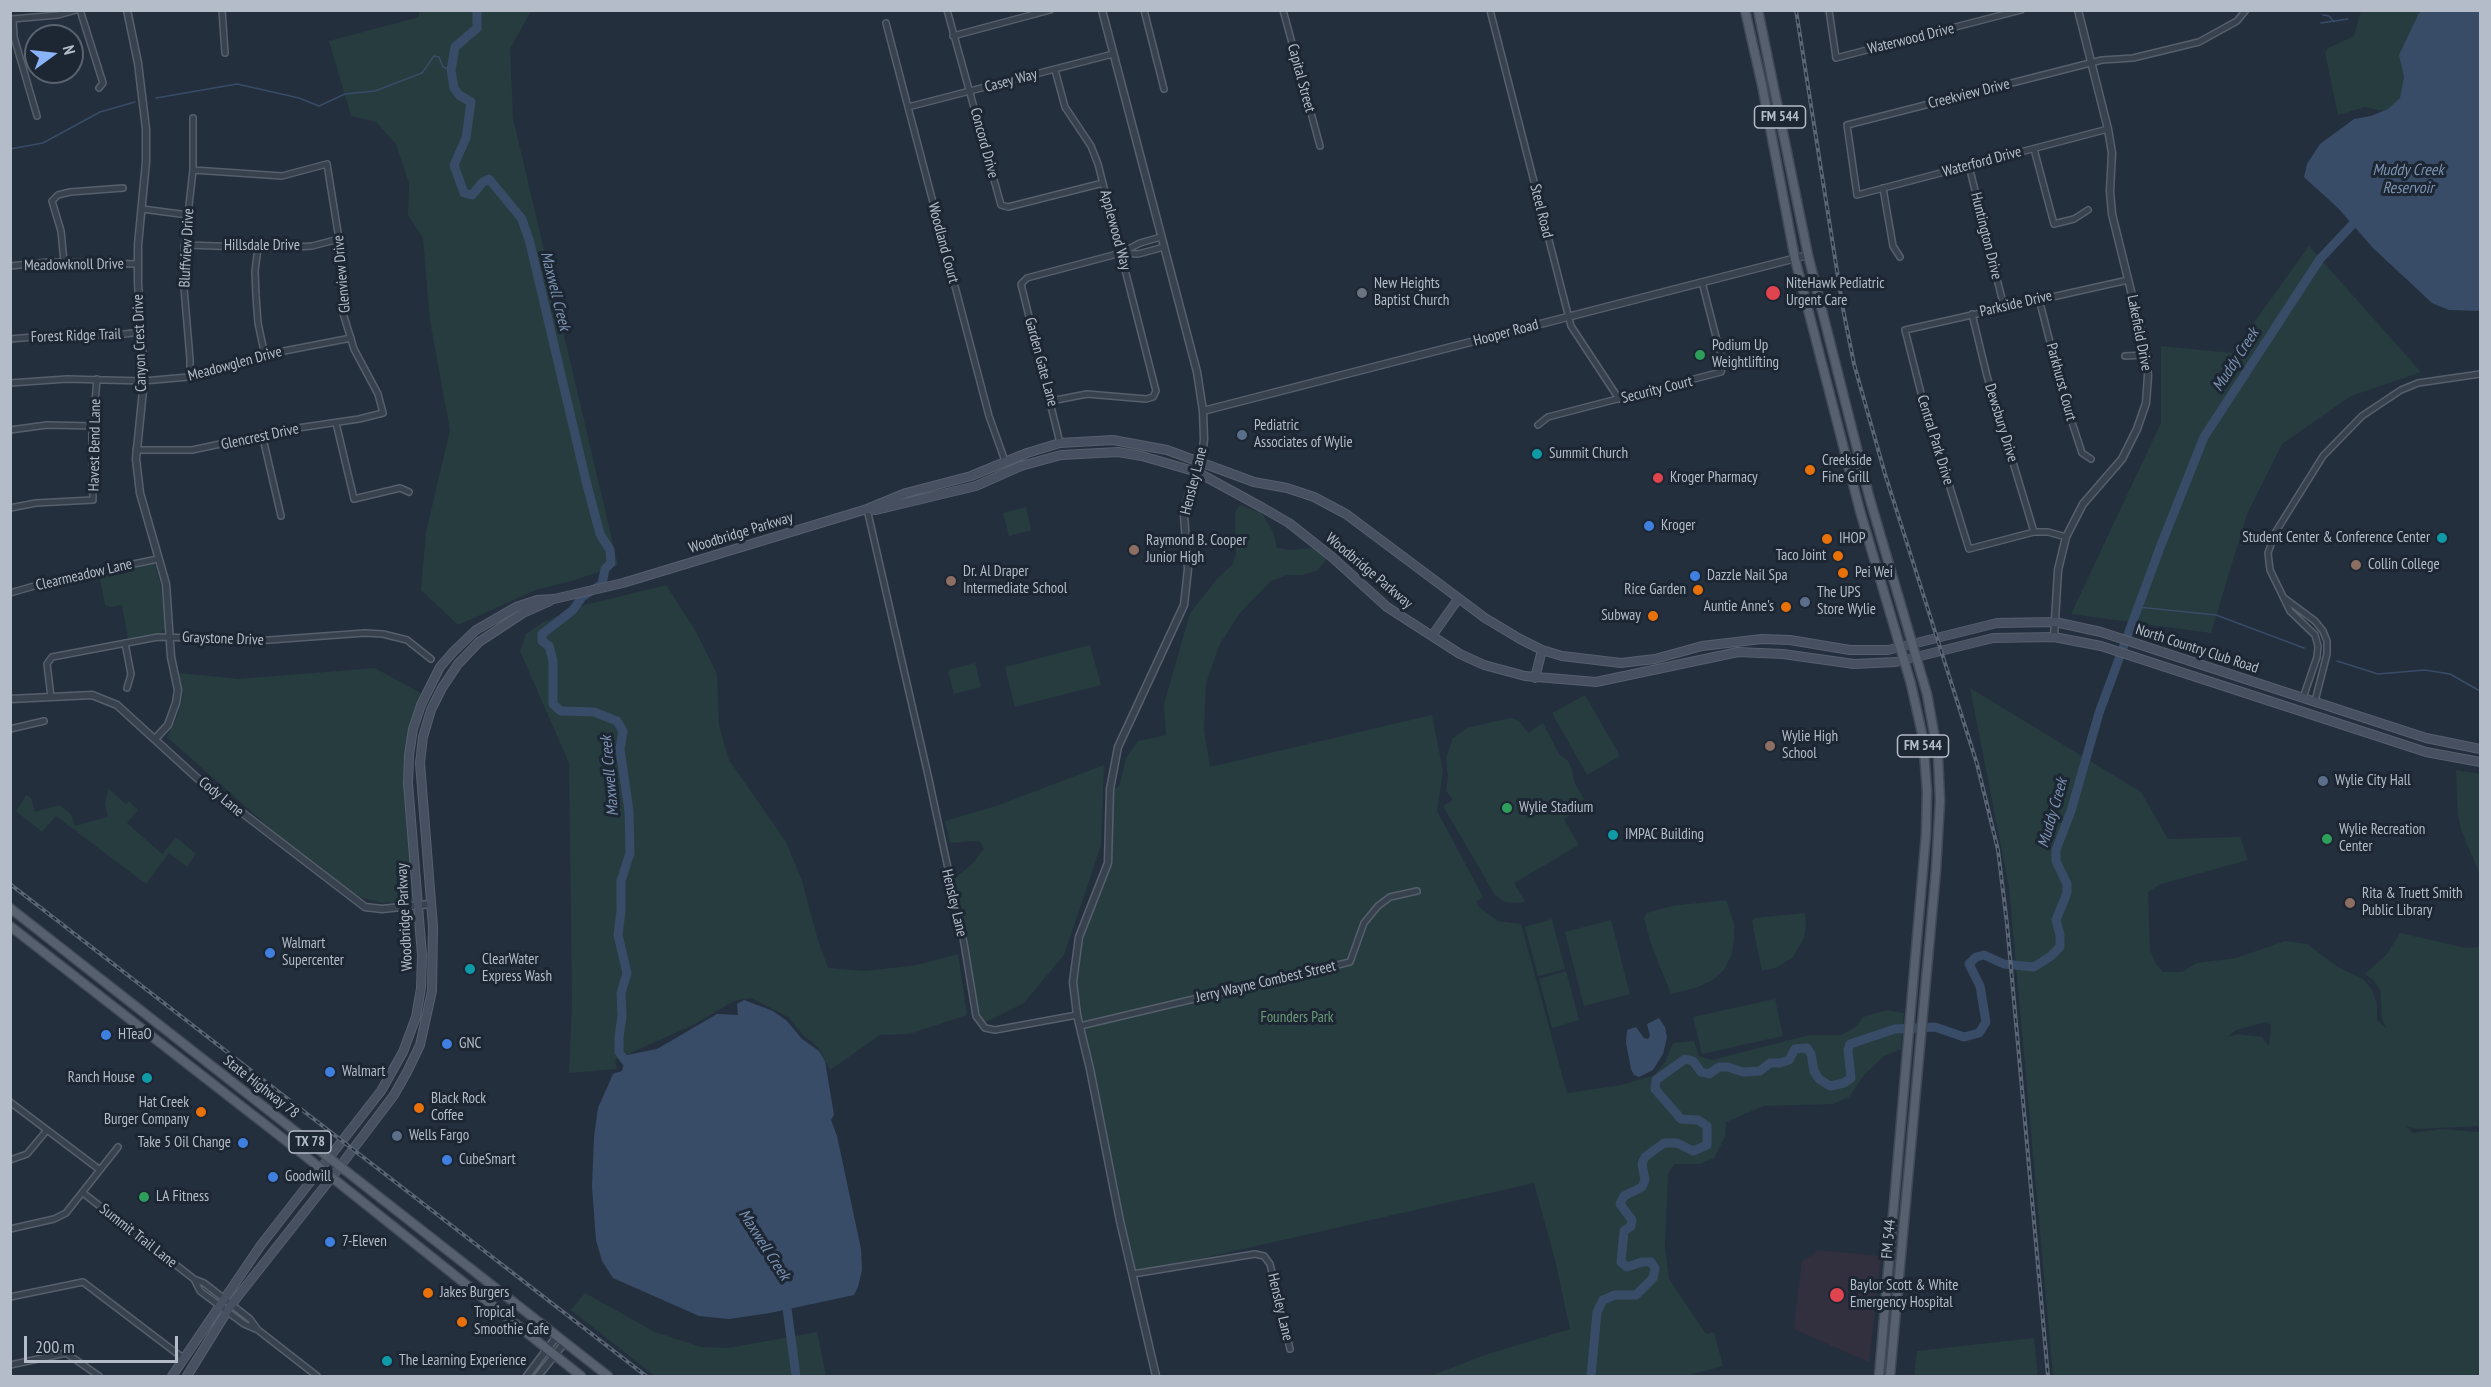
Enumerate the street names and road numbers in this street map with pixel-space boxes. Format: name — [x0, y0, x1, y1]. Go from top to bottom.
street label: Waterwood Drive — [1866, 20, 1956, 58]
street label: Capital Street — [1283, 42, 1319, 114]
street label: Casey Way — [983, 65, 1039, 97]
street label: Creekview Drive — [1926, 75, 2012, 113]
street label: Concord Drive — [966, 106, 1002, 180]
road number: FM 544 — [1754, 106, 1806, 128]
street label: Waterford Drive — [1940, 143, 2024, 181]
street label: Steel Road — [1526, 182, 1556, 240]
street label: Applewood Way — [1096, 188, 1134, 272]
street label: Huntington Drive — [1966, 191, 2006, 281]
street label: Woodland Court — [924, 201, 962, 285]
street label: Bluffview Drive — [176, 208, 198, 288]
street label: Glenview Drive — [330, 234, 354, 314]
street label: Hillsdale Drive — [224, 237, 300, 255]
street label: Meadowknoll Drive — [24, 255, 124, 275]
street label: Parkside Drive — [1978, 287, 2054, 321]
street label: Lakefield Drive — [2123, 293, 2155, 373]
street label: Canyon Crest Drive — [129, 294, 151, 392]
street label: Garden Gate Lane — [1020, 315, 1062, 409]
street label: Hooper Road — [1472, 316, 1540, 350]
street label: Forest Ridge Trail — [30, 325, 122, 347]
street label: Parkhurst Court — [2042, 341, 2080, 423]
street label: Meadowglen Drive — [186, 343, 284, 385]
street label: Security Court — [1620, 372, 1694, 408]
street label: Dewsbury Drive — [1981, 382, 2021, 464]
street label: Central Park Drive — [1913, 393, 1957, 487]
street label: Havest Bend Lane — [85, 398, 105, 492]
street label: Glencrest Drive — [220, 420, 300, 454]
street label: Hensley Lane — [1177, 445, 1211, 517]
street label: Woodbridge Parkway — [687, 509, 795, 557]
street label: Woodbridge Parkway — [1322, 529, 1416, 613]
street label: Clearmeadow Lane — [34, 555, 134, 595]
street label: North Country Club Road — [2133, 621, 2261, 677]
street label: Graystone Drive — [182, 629, 264, 649]
road number: FM 544 — [1898, 735, 1948, 757]
street label: Cody Lane — [195, 773, 247, 821]
street label: Woodbridge Parkway — [393, 863, 417, 971]
street label: Hensley Lane — [937, 867, 971, 939]
street label: Jerry Wayne Combest Street — [1194, 957, 1338, 1007]
street label: State Highway 78 — [219, 1052, 303, 1122]
road number: TX 78 — [289, 1131, 331, 1153]
street label: Summit Trail Lane — [96, 1200, 180, 1272]
street label: FM 544 — [1878, 1219, 1900, 1259]
street label: Hensley Lane — [1263, 1271, 1297, 1343]

